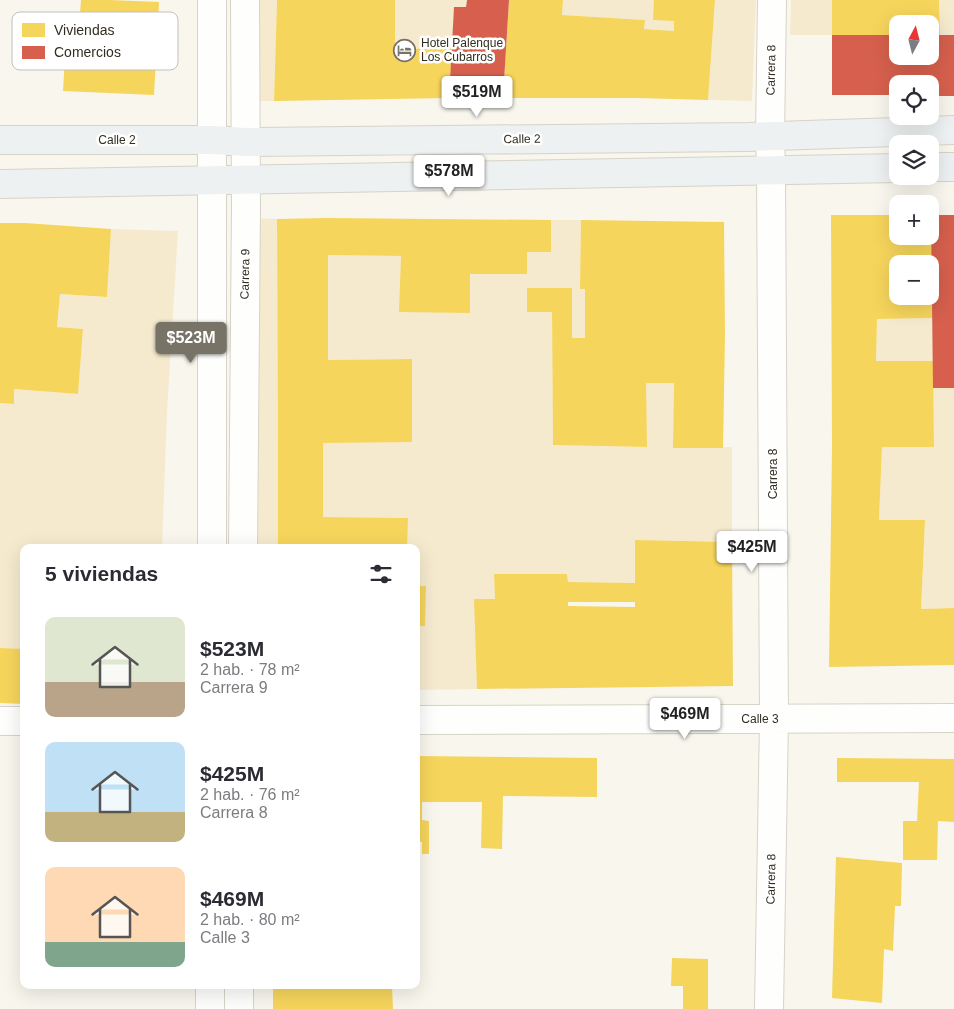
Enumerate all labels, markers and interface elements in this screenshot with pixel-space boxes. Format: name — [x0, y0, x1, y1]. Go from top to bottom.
legend — [12, 12, 178, 70]
north arrow — [889, 15, 939, 65]
map controls — [889, 15, 939, 305]
text: Viviendas — [54, 22, 114, 38]
place label: Hotel Palenque Los Cubarros — [421, 36, 503, 64]
hotel icon: Hotel Palenque Los Cubarros — [393, 38, 417, 62]
text: Comercios — [54, 44, 121, 60]
street label: Carrera 8 — [764, 44, 778, 95]
button: locate — [889, 75, 939, 125]
pin: $519M — [442, 76, 512, 118]
text: $519M — [453, 83, 501, 100]
street label: Calle 2 — [503, 132, 541, 146]
street label: Calle 2 — [98, 133, 136, 147]
button: layers — [889, 135, 939, 185]
pin: $578M — [414, 154, 484, 197]
text: $578M — [425, 162, 473, 179]
button: + — [889, 195, 939, 245]
street label: Carrera 9 — [238, 248, 252, 299]
button: − — [889, 255, 939, 305]
pin: $523M — [156, 322, 226, 364]
text: $523M — [167, 329, 215, 346]
street label: Carrera 8 — [766, 448, 780, 499]
pin: $425M — [717, 530, 787, 573]
text: $425M — [728, 538, 776, 555]
icon: filters — [367, 560, 395, 588]
text: 5 viviendas — [45, 562, 158, 585]
icon: home — [85, 637, 145, 697]
text: $523M — [200, 637, 264, 660]
text: 2 hab. · 78 m² — [200, 661, 300, 678]
text: Carrera 9 — [200, 679, 268, 696]
pin: $469M — [650, 698, 720, 740]
text: $469M — [661, 705, 709, 722]
street label: Calle 3 — [741, 712, 779, 726]
icon: home — [85, 762, 145, 822]
text: $425M — [200, 762, 264, 785]
text: 2 hab. · 76 m² — [200, 786, 300, 803]
text: Carrera 8 — [200, 804, 268, 821]
street label: Carrera 8 — [764, 853, 778, 904]
icon: home — [85, 887, 145, 947]
text: $469M — [200, 887, 264, 910]
text: 2 hab. · 80 m² — [200, 911, 300, 928]
text: Calle 3 — [200, 929, 250, 946]

